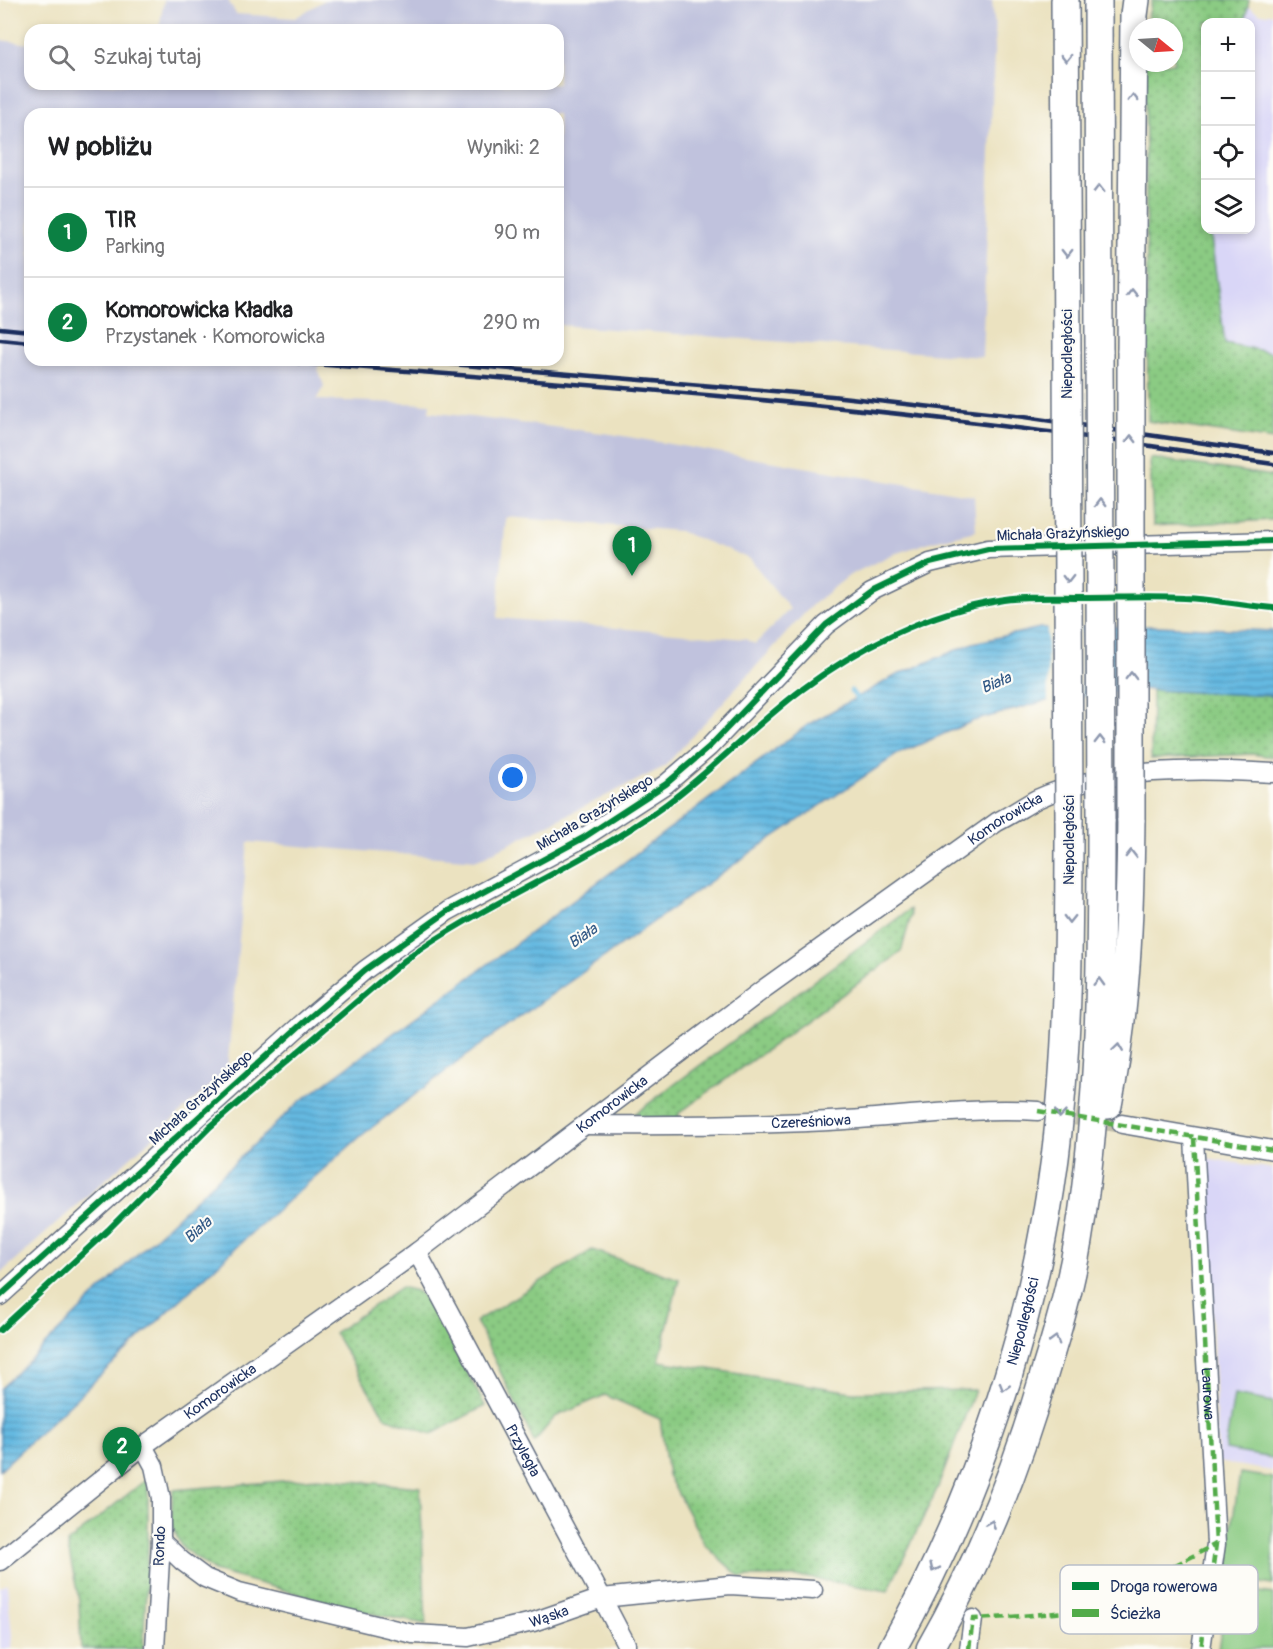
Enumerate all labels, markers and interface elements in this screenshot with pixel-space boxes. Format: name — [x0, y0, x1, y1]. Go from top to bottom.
north arrow — [1129, 18, 1183, 72]
map controls — [1201, 18, 1255, 234]
button: + — [1201, 18, 1255, 72]
search box — [24, 24, 564, 90]
icon: search — [45, 41, 78, 74]
text: Szukaj tutaj — [93, 43, 202, 71]
one-way arrow — [1060, 54, 1072, 63]
button: − — [1201, 72, 1255, 126]
one-way arrow — [1127, 94, 1139, 103]
button: locate — [1201, 126, 1255, 180]
text: W pobliżu — [48, 131, 152, 163]
text: Wyniki: 2 — [467, 135, 540, 160]
button: layers — [1201, 180, 1255, 234]
one-way arrow — [1093, 184, 1105, 193]
text: TIR — [105, 206, 136, 234]
text: 1 — [64, 220, 71, 245]
text: 90 m — [494, 220, 540, 245]
text: Parking — [105, 234, 165, 259]
one-way arrow — [1061, 249, 1073, 258]
one-way arrow — [1126, 289, 1138, 298]
text: Komorowicka Kładka — [105, 296, 293, 324]
street label: Niepodległości — [1058, 309, 1077, 399]
text: 2 — [62, 310, 73, 335]
text: 290 m — [483, 310, 540, 335]
text: Przystanek · Komorowicka — [105, 324, 325, 349]
one-way arrow — [1125, 435, 1137, 444]
one-way arrow — [1094, 499, 1106, 508]
street label: Michała Grażyńskiego — [996, 522, 1130, 546]
pin: 1 — [612, 526, 652, 576]
one-way arrow — [1062, 575, 1074, 584]
water label: Biała — [978, 667, 1015, 698]
one-way arrow — [1125, 672, 1137, 681]
one-way arrow — [1094, 736, 1106, 745]
your location — [498, 763, 527, 792]
street label: Michała Grażyńskiego — [533, 771, 657, 855]
street label: Komorowicka — [964, 788, 1045, 849]
street label: Niepodległości — [1060, 795, 1079, 885]
one-way arrow — [1125, 850, 1137, 859]
one-way arrow — [1063, 914, 1075, 923]
water label: Biała — [565, 918, 603, 953]
one-way arrow — [1093, 978, 1106, 987]
one-way arrow — [1111, 1044, 1123, 1053]
street label: Michała Grażyńskiego — [145, 1047, 257, 1149]
street label: Komorowicka — [573, 1071, 652, 1137]
one-way arrow — [1054, 1109, 1066, 1118]
street label: Czereśniowa — [771, 1110, 851, 1133]
water label: Biała — [180, 1211, 217, 1248]
street label: Niepodległości — [1002, 1275, 1043, 1367]
one-way arrow — [1048, 1335, 1060, 1346]
street label: Komorowicka — [180, 1359, 260, 1424]
street label: Laurowa — [1197, 1367, 1219, 1421]
one-way arrow — [999, 1381, 1011, 1392]
street label: Przyległa — [501, 1421, 545, 1480]
pin: 2 — [102, 1428, 142, 1477]
one-way arrow — [984, 1520, 996, 1531]
street label: Rondo — [150, 1526, 170, 1566]
one-way arrow — [930, 1562, 941, 1573]
legend — [1060, 1565, 1258, 1634]
text: Droga rowerowa — [1110, 1577, 1218, 1597]
street label: Wąska — [527, 1601, 571, 1632]
text: Ścieżka — [1110, 1604, 1161, 1624]

